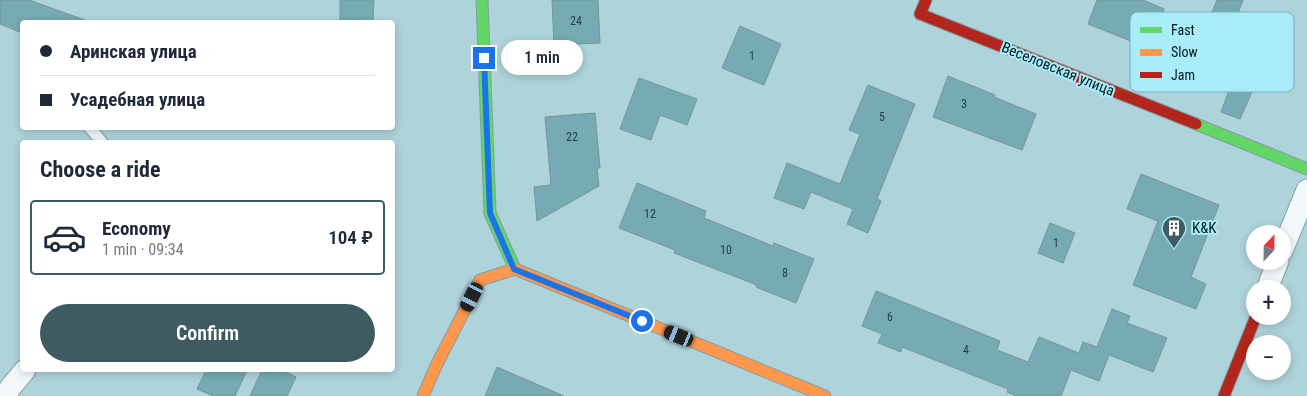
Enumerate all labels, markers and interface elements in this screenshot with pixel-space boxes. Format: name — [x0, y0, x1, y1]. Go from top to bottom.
legend — [1130, 12, 1294, 92]
house number: 24 — [570, 14, 582, 28]
text: Fast — [1171, 22, 1195, 38]
street label: Веселовская улица — [999, 38, 1117, 100]
text: Аринская улица — [70, 40, 197, 63]
callout: 1 min — [502, 40, 584, 76]
text: Slow — [1171, 44, 1198, 60]
route end — [473, 47, 495, 69]
text: 1 min — [524, 48, 560, 67]
house number: 1 — [749, 49, 755, 63]
text: Jam — [1171, 67, 1195, 83]
text: Усадебная улица — [70, 88, 205, 111]
house number: 3 — [961, 97, 967, 111]
house number: 5 — [879, 110, 885, 124]
house number: 22 — [566, 130, 578, 144]
text: Choose a ride — [40, 157, 161, 182]
house number: 12 — [644, 207, 656, 221]
icon: car — [42, 215, 87, 260]
building icon: K&K — [1161, 215, 1187, 249]
text: Economy — [102, 217, 171, 240]
place label: K&K — [1192, 219, 1217, 237]
north arrow — [1246, 225, 1291, 270]
map controls — [1246, 225, 1291, 380]
text: 104 ₽ — [328, 226, 373, 249]
house number: 1 — [1053, 236, 1059, 250]
text: 1 min · 09:34 — [102, 240, 184, 259]
house number: 10 — [720, 243, 732, 257]
house number: 8 — [782, 266, 788, 280]
car — [458, 280, 485, 314]
button: + — [1246, 280, 1291, 325]
button: Confirm — [40, 304, 375, 362]
route start — [631, 310, 653, 332]
house number: 6 — [887, 310, 893, 324]
car — [662, 323, 695, 349]
button: − — [1246, 335, 1291, 380]
house number: 4 — [963, 343, 969, 357]

